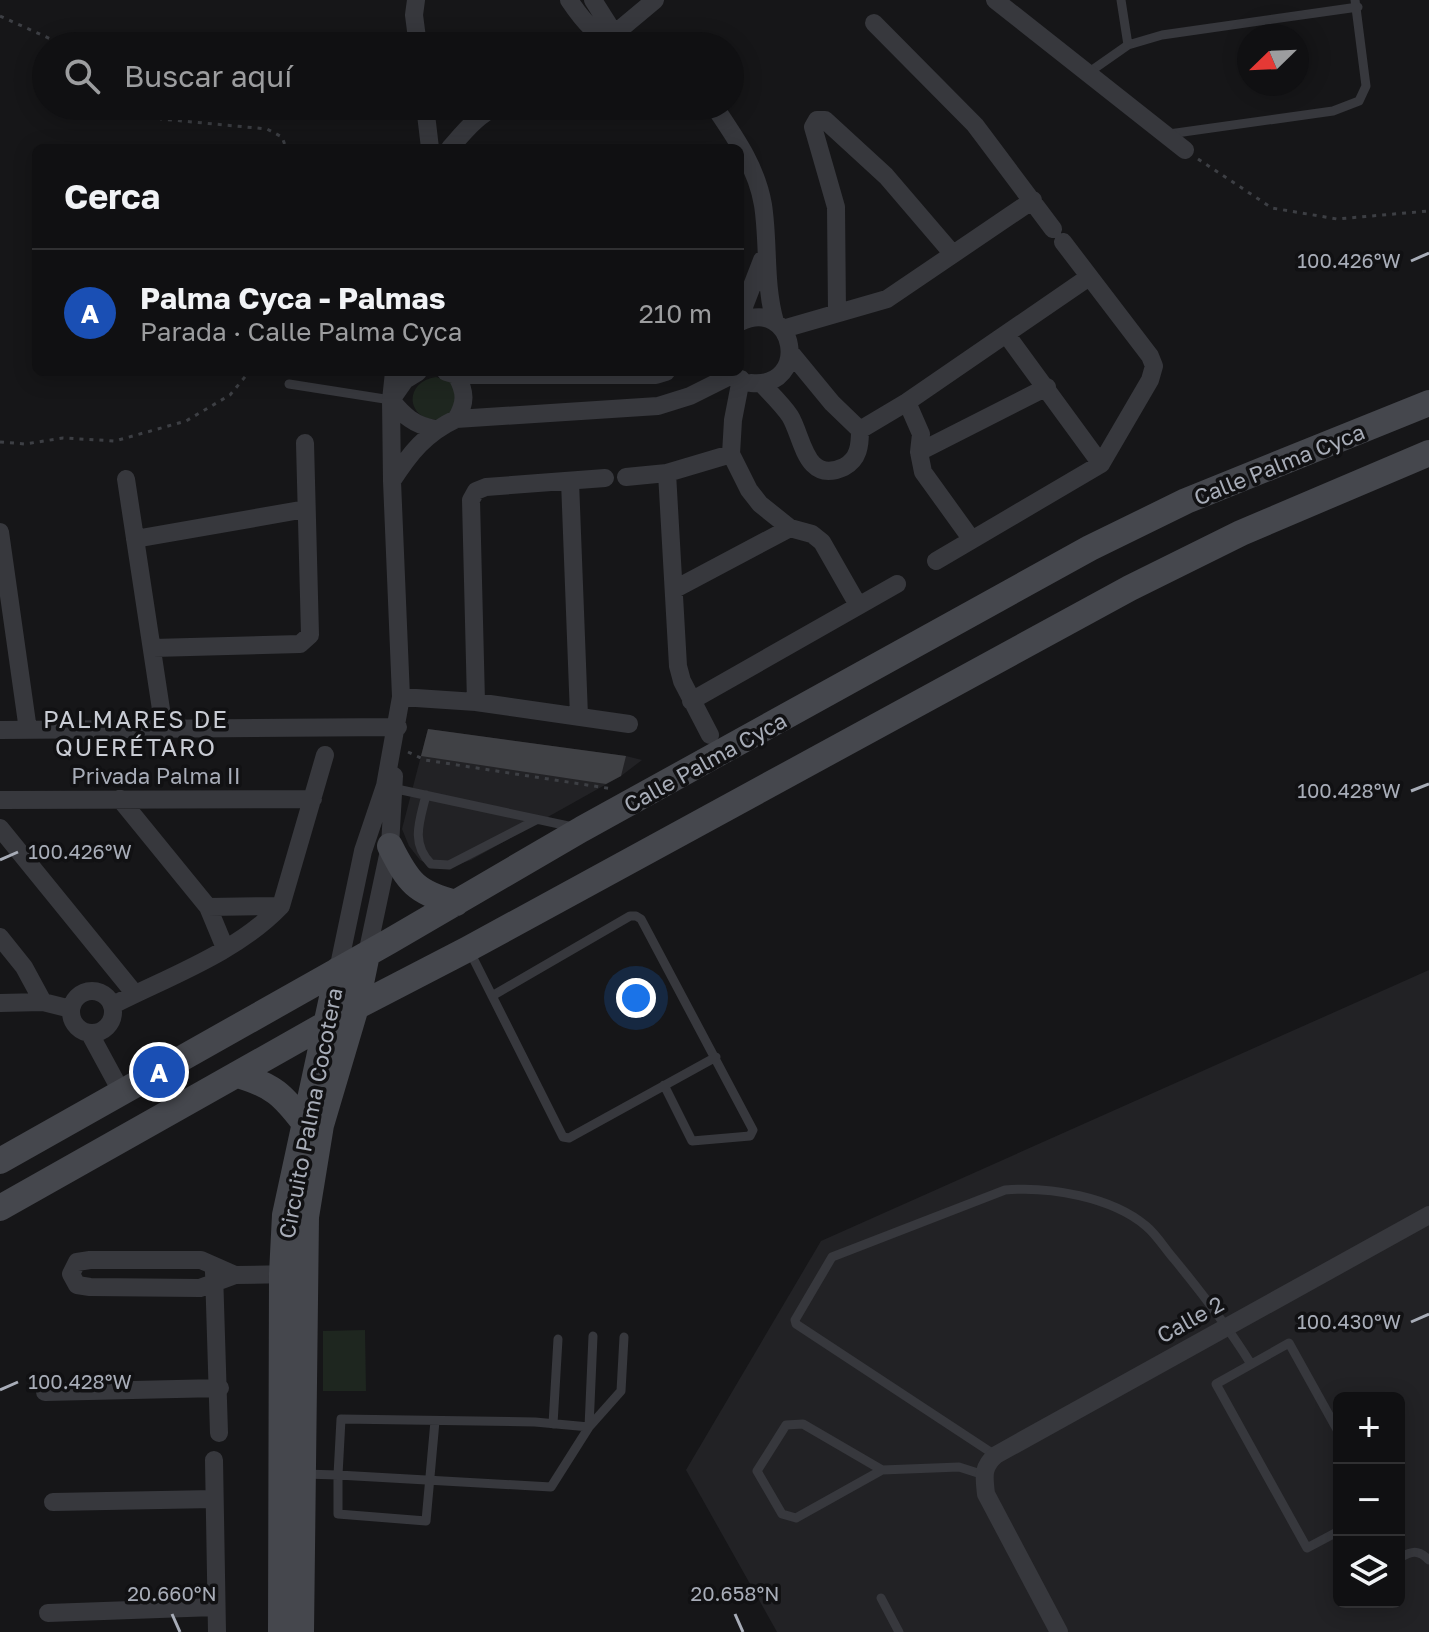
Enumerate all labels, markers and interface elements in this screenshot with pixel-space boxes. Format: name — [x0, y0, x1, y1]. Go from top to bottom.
north arrow — [1237, 24, 1309, 96]
search box — [32, 32, 744, 120]
icon: search — [60, 54, 104, 98]
text: Buscar aquí — [124, 58, 292, 94]
text: Cerca — [64, 176, 160, 216]
text: 100.426°W — [1297, 248, 1401, 272]
text: Palma Cyca - Palmas — [140, 280, 446, 316]
text: A — [81, 298, 99, 329]
text: 210 m — [639, 298, 712, 329]
text: Parada · Calle Palma Cyca — [140, 316, 462, 347]
street label: Calle Palma Cyca — [1190, 417, 1368, 511]
district label: PALMARES DE QUERÉTARO — [43, 704, 229, 761]
street label: Calle Palma Cyca — [619, 706, 791, 818]
street label: Privada Palma II — [71, 762, 241, 789]
text: 100.428°W — [1297, 778, 1401, 802]
text: 100.426°W — [28, 839, 132, 863]
your location — [616, 978, 656, 1018]
street label: Circuito Palma Cocotera — [272, 985, 348, 1241]
pin: A — [133, 1042, 185, 1102]
street label: Calle 2 — [1152, 1290, 1228, 1348]
text: 100.430°W — [1297, 1309, 1401, 1333]
text: 100.428°W — [28, 1369, 132, 1393]
map controls — [1333, 1392, 1405, 1608]
button: + — [1333, 1392, 1405, 1464]
button: − — [1333, 1464, 1405, 1536]
button: layers — [1333, 1536, 1405, 1608]
text: 20.660°N — [127, 1581, 217, 1605]
text: 20.658°N — [691, 1581, 779, 1605]

